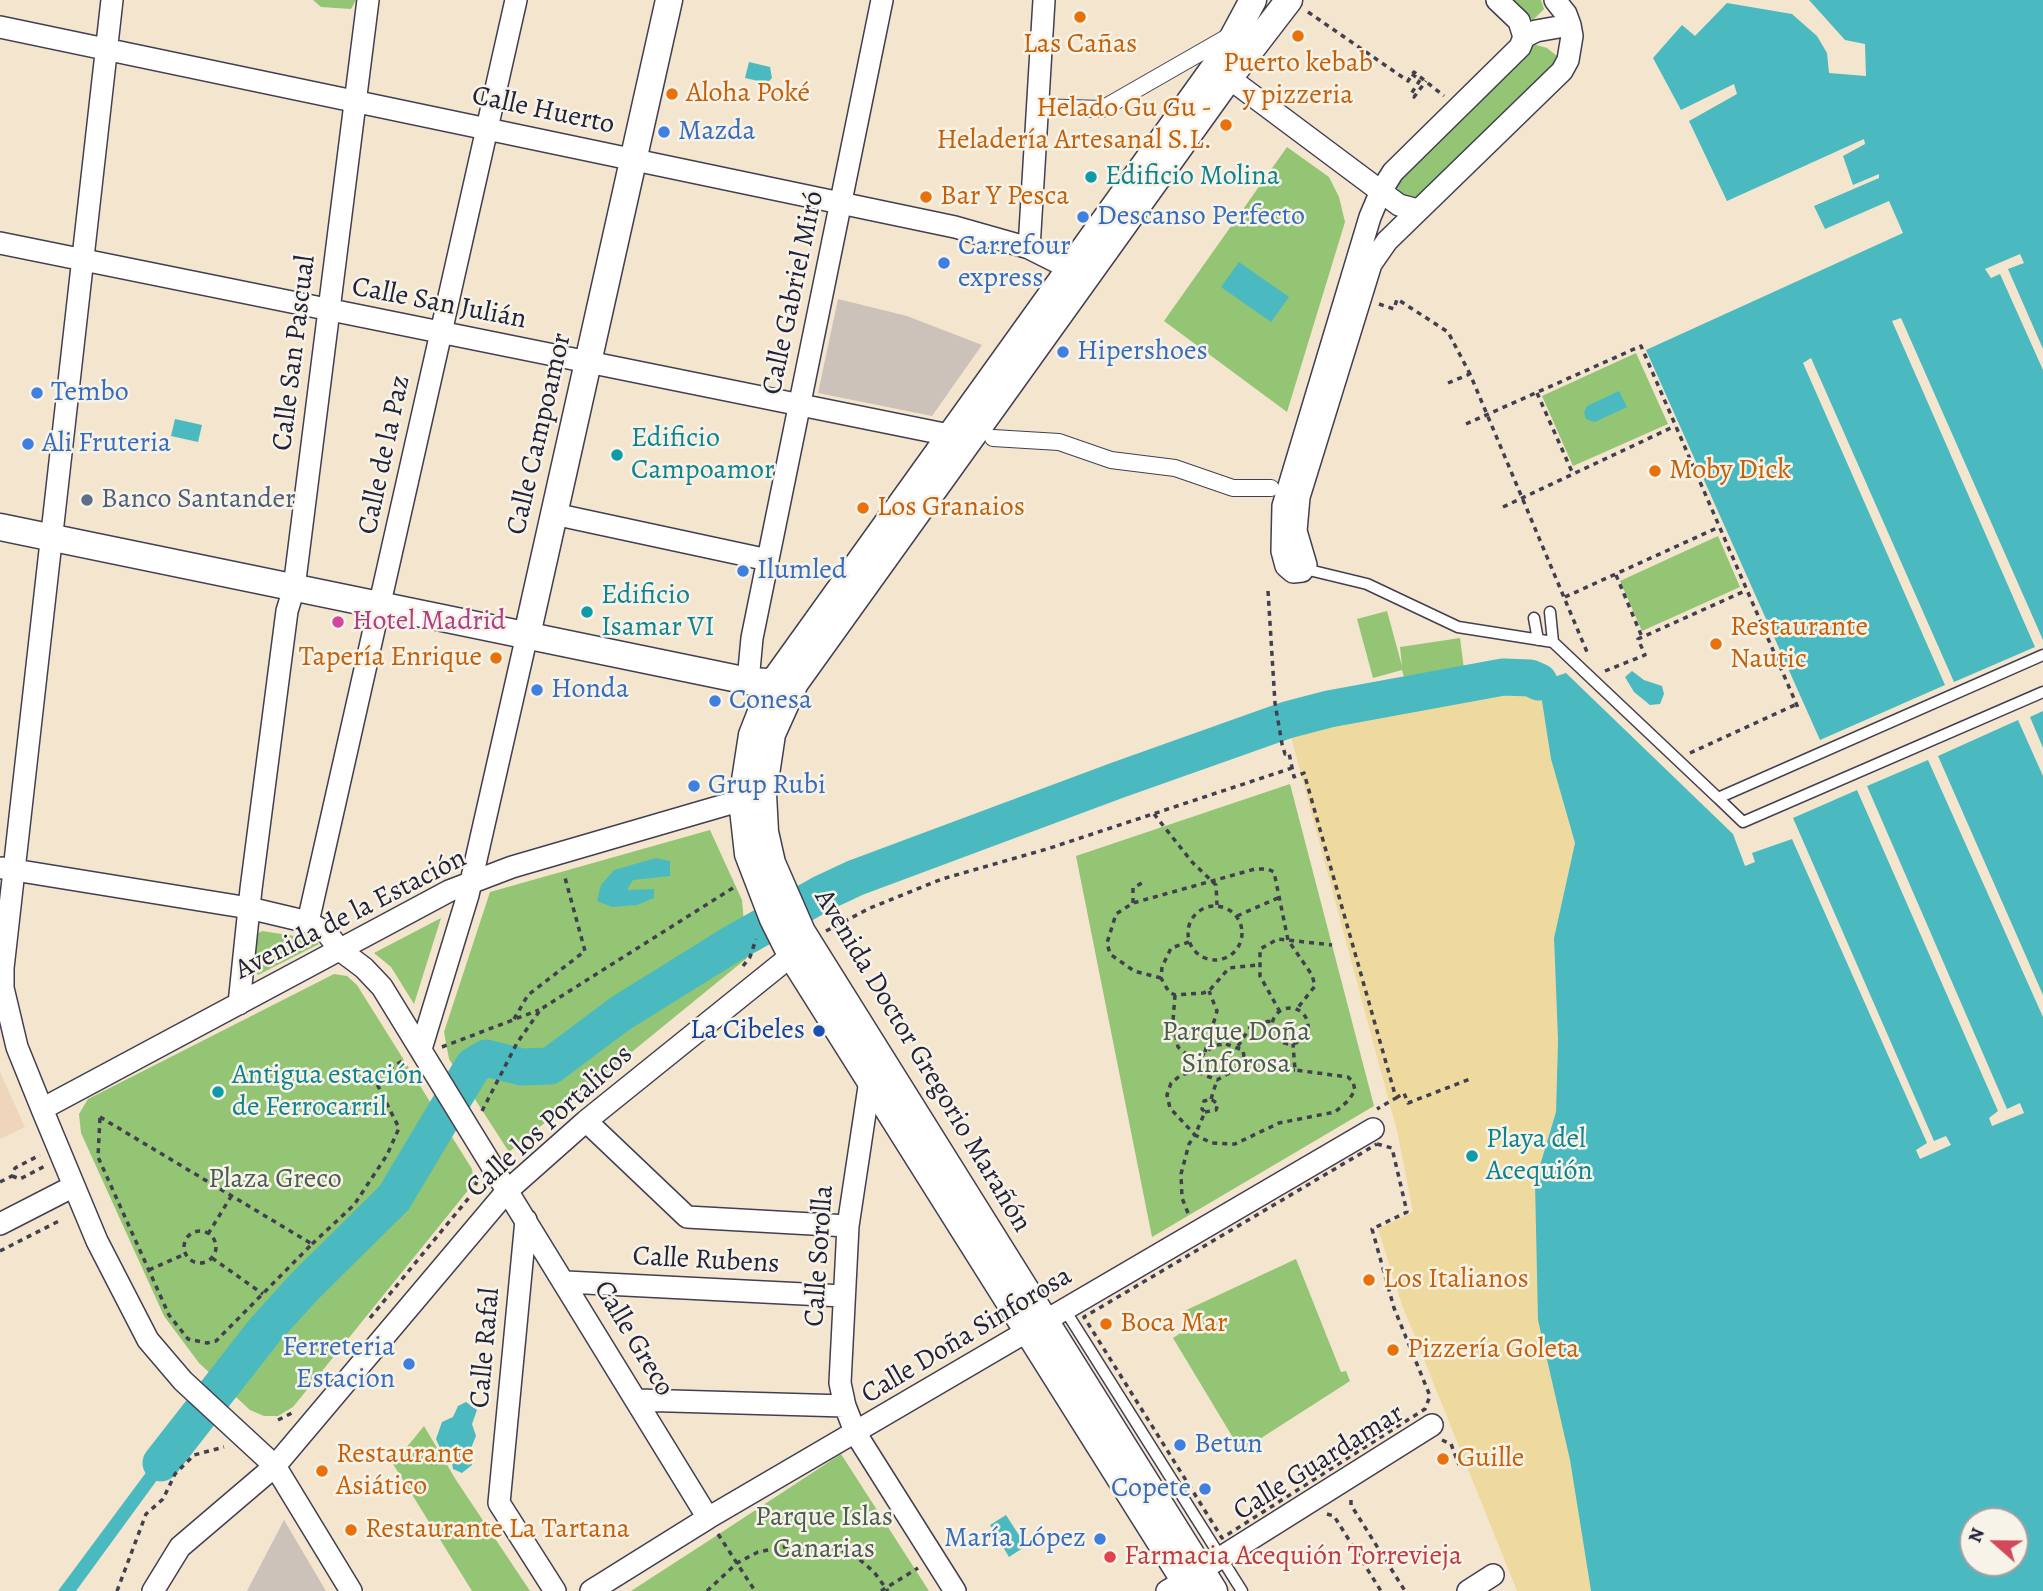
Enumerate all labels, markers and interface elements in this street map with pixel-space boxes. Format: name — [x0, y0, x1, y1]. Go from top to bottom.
marker: Las Cañas — [1072, 9, 1088, 25]
place label: Las Cañas — [1023, 28, 1137, 62]
marker: Puerto kebab y pizzeria — [1290, 28, 1306, 44]
place label: Puerto kebab y pizzeria — [1223, 47, 1373, 113]
place label: Aloha Poké — [686, 77, 810, 111]
street label: Calle Huerto — [469, 79, 617, 143]
marker: Aloha Poké — [664, 86, 680, 102]
place label: Helado Gu Gu - Heladería Artesanal S.L. — [936, 92, 1212, 158]
place label: Mazda — [678, 115, 755, 149]
marker: Helado Gu Gu - Heladería Artesanal S.L. — [1218, 117, 1234, 133]
marker: Mazda — [656, 124, 672, 140]
place label: Edificio Molina — [1105, 160, 1280, 194]
marker: Edificio Molina — [1083, 169, 1099, 185]
place label: Bar Y Pesca — [940, 180, 1069, 214]
street label: Calle Gabriel Miró — [756, 188, 832, 398]
marker: Bar Y Pesca — [918, 189, 934, 205]
place label: Descanso Perfecto — [1097, 200, 1305, 234]
marker: Descanso Perfecto — [1075, 209, 1091, 225]
place label: Carrefour express — [958, 230, 1071, 296]
street label: Calle San Pascual — [266, 253, 324, 453]
marker: Carrefour express — [936, 255, 952, 271]
street label: Calle San Julián — [349, 271, 529, 337]
street label: Calle Campoamor — [500, 330, 580, 538]
place label: Hipershoes — [1077, 335, 1208, 369]
marker: Hipershoes — [1055, 344, 1071, 360]
street label: Calle de la Paz — [352, 372, 418, 538]
place label: Tembo — [51, 376, 129, 410]
marker: Tembo — [29, 385, 45, 401]
place label: Edificio Campoamor — [631, 422, 775, 488]
place label: Ali Fruteria — [42, 427, 171, 461]
marker: Ali Fruteria — [20, 436, 36, 452]
marker: Edificio Campoamor — [609, 447, 625, 463]
place label: Moby Dick — [1669, 454, 1791, 488]
marker: Moby Dick — [1647, 463, 1663, 479]
place label: Banco Santander — [101, 483, 296, 517]
place label: Los Granaios — [877, 491, 1025, 525]
marker: Banco Santander — [79, 492, 95, 508]
marker: Los Granaios — [855, 500, 871, 516]
place label: Ilumled — [757, 554, 847, 588]
marker: Ilumled — [735, 563, 751, 579]
place label: Edificio Isamar VI — [601, 579, 715, 645]
marker: Edificio Isamar VI — [579, 604, 595, 620]
place label: Hotel Madrid — [352, 605, 506, 639]
place label: Restaurante Nautic — [1730, 611, 1868, 677]
marker: Hotel Madrid — [330, 614, 346, 630]
marker: Restaurante Nautic — [1708, 636, 1724, 652]
place label: Tapería Enrique — [299, 641, 482, 675]
marker: Tapería Enrique — [488, 650, 504, 666]
place label: Honda — [551, 673, 629, 707]
marker: Honda — [529, 682, 545, 698]
place label: Conesa — [729, 684, 812, 718]
marker: Conesa — [707, 693, 723, 709]
place label: Grup Rubi — [708, 769, 826, 803]
marker: Grup Rubi — [686, 778, 702, 794]
street label: Avenida de la Estación — [230, 842, 472, 988]
street label: Avenida Doctor Gregorio Marañón — [806, 883, 1038, 1239]
place label: La Cibeles — [690, 1014, 805, 1048]
park label: Parque Doña Sinforosa — [1162, 1016, 1310, 1082]
marker: La Cibeles — [811, 1023, 827, 1039]
street label: Calle los Portalicos — [460, 1038, 640, 1206]
place label: Antigua estación de Ferrocarril — [232, 1059, 423, 1125]
marker: Antigua estación de Ferrocarril — [210, 1084, 226, 1100]
place label: Playa del Acequión — [1486, 1123, 1593, 1189]
marker: Playa del Acequión — [1464, 1148, 1480, 1164]
park label: Plaza Greco — [208, 1163, 342, 1197]
street label: Calle Sorolla — [798, 1184, 842, 1328]
street label: Calle Rubens — [632, 1240, 780, 1282]
street label: Calle Doña Sinforosa — [856, 1260, 1078, 1412]
place label: Los Italianos — [1383, 1263, 1529, 1297]
marker: Los Italianos — [1361, 1272, 1377, 1288]
street label: Calle Greco — [585, 1275, 681, 1403]
street label: Calle Rafal — [464, 1286, 508, 1410]
place label: Boca Mar — [1120, 1307, 1228, 1341]
marker: Boca Mar — [1098, 1316, 1114, 1332]
place label: Ferreteria Estacion — [282, 1331, 395, 1397]
place label: Pizzería Goleta — [1407, 1333, 1579, 1367]
marker: Pizzería Goleta — [1385, 1342, 1401, 1358]
marker: Ferreteria Estacion — [401, 1356, 417, 1372]
street label: Calle Guardamar — [1228, 1397, 1410, 1529]
place label: Betun — [1194, 1428, 1263, 1462]
marker: Betun — [1172, 1437, 1188, 1453]
place label: Restaurante Asiático — [336, 1438, 474, 1504]
place label: Guille — [1457, 1442, 1524, 1476]
marker: Guille — [1435, 1451, 1451, 1467]
marker: Restaurante Asiático — [314, 1463, 330, 1479]
place label: Copete — [1111, 1472, 1191, 1506]
marker: Copete — [1197, 1481, 1213, 1497]
park label: Parque Islas Canarias — [755, 1501, 893, 1567]
north arrow — [1959, 1507, 2029, 1577]
place label: Restaurante La Tartana — [365, 1513, 630, 1547]
marker: Restaurante La Tartana — [343, 1522, 359, 1538]
place label: María López — [944, 1522, 1086, 1556]
text: N — [1962, 1524, 1991, 1546]
marker: María López — [1092, 1531, 1108, 1547]
place label: Farmacia Acequión Torrevieja — [1124, 1540, 1462, 1574]
marker: Farmacia Acequión Torrevieja — [1102, 1549, 1118, 1565]

